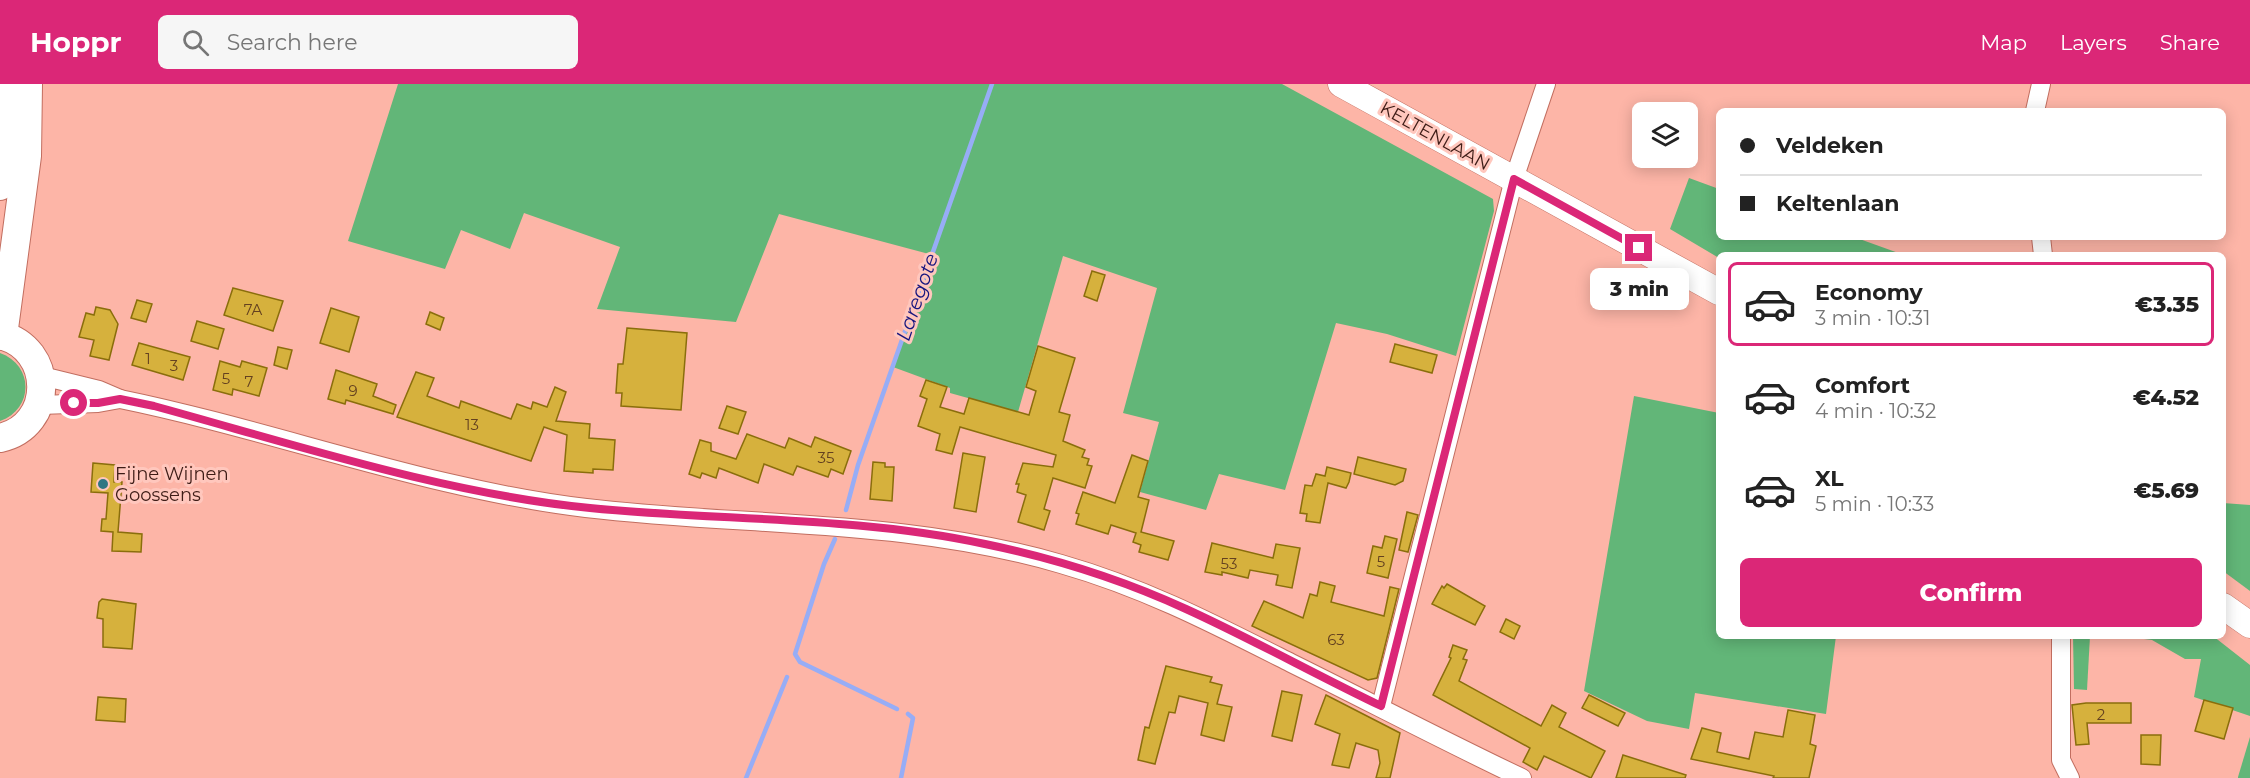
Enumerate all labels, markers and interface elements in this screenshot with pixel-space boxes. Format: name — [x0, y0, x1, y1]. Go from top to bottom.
search box — [158, 15, 578, 69]
text: Hoppr — [30, 25, 122, 59]
icon: search — [179, 26, 212, 59]
text: Search here — [227, 29, 358, 56]
text: Map — [1980, 30, 2027, 55]
text: Layers — [2060, 30, 2127, 55]
text: Share — [2160, 30, 2220, 55]
street label: KELTENLAAN — [1376, 97, 1494, 175]
map controls — [1632, 102, 1698, 168]
button: layers — [1632, 102, 1698, 168]
text: Veldeken — [1776, 132, 1884, 159]
text: Keltenlaan — [1776, 190, 1900, 217]
route end — [1625, 234, 1652, 261]
water label: Laregote — [891, 250, 943, 344]
callout: 3 min — [1590, 269, 1688, 311]
text: 3 min — [1610, 277, 1669, 301]
icon: car — [1743, 277, 1797, 331]
text: Economy — [1815, 279, 1923, 306]
text: €3.35 — [2135, 291, 2199, 318]
house number: 7A — [244, 300, 263, 319]
text: 3 min · 10:31 — [1815, 306, 1930, 330]
house number: 1 — [145, 349, 151, 368]
house number: 3 — [170, 356, 178, 375]
house number: 5 — [222, 369, 230, 388]
icon: car — [1743, 370, 1797, 424]
house number: 7 — [245, 372, 254, 391]
text: Comfort — [1815, 372, 1910, 399]
house number: 9 — [348, 381, 358, 400]
text: €4.52 — [2133, 384, 2199, 411]
route start — [60, 389, 87, 416]
text: 4 min · 10:32 — [1815, 399, 1936, 423]
house number: 13 — [465, 415, 479, 434]
house number: 35 — [818, 448, 834, 467]
place label: Fijne Wijnen Goossens — [115, 463, 229, 506]
icon: car — [1743, 463, 1797, 517]
text: XL — [1815, 465, 1844, 492]
marker: Fijne Wijnen Goossens — [96, 477, 110, 491]
text: €5.69 — [2133, 477, 2199, 504]
text: 5 min · 10:33 — [1815, 492, 1934, 516]
house number: 5 — [1377, 552, 1385, 571]
house number: 53 — [1221, 554, 1237, 573]
button: Confirm — [1740, 558, 2202, 627]
house number: 63 — [1327, 630, 1345, 649]
house number: 2 — [2097, 705, 2105, 724]

